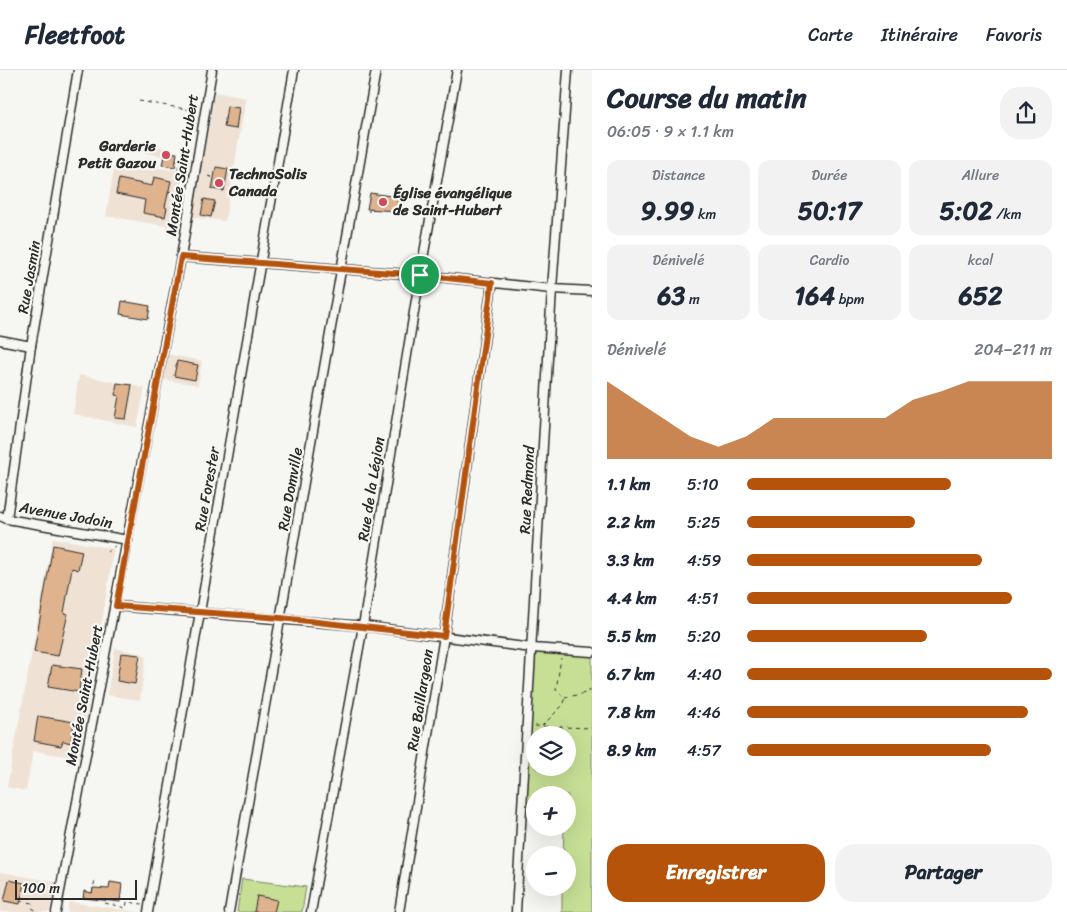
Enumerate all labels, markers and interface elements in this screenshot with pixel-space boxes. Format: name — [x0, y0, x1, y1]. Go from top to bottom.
text: Fleetfoot — [25, 14, 125, 56]
text: Carte — [808, 19, 853, 51]
text: Itinéraire — [881, 19, 958, 51]
text: Favoris — [986, 19, 1042, 51]
text: Course du matin — [607, 73, 807, 122]
button: share — [1000, 87, 1052, 139]
street label: Montée Saint-Hubert — [158, 92, 206, 238]
text: 06:05 · 9 × 1.1 km — [607, 117, 734, 146]
place label: Garderie Petit Gazou — [78, 133, 157, 176]
marker: Garderie Petit Gazou — [160, 149, 172, 161]
place label: TechnoSolis Canada — [228, 161, 308, 204]
text: Distance — [652, 163, 705, 188]
text: Durée — [811, 163, 848, 188]
text: Allure — [962, 163, 999, 188]
marker: TechnoSolis Canada — [213, 177, 225, 189]
place label: Église évangélique de Saint-Hubert — [393, 180, 512, 223]
text: 9.99 — [641, 188, 694, 233]
text: 50:17 — [798, 188, 861, 233]
text: 5:02 — [940, 188, 993, 233]
marker: Église évangélique de Saint-Hubert — [377, 196, 389, 208]
text: km — [694, 202, 716, 227]
text: /km — [993, 202, 1021, 227]
street label: Rue Jasmin — [10, 238, 48, 316]
text: Dénivelé — [653, 248, 704, 273]
text: Cardio — [810, 248, 849, 273]
text: kcal — [968, 248, 993, 273]
pin — [399, 254, 441, 296]
icon: arrive — [406, 261, 434, 289]
text: 63 — [657, 273, 685, 318]
text: 164 — [794, 273, 835, 318]
text: 652 — [959, 273, 1002, 318]
text: m — [685, 287, 700, 312]
text: bpm — [835, 287, 865, 312]
text: Dénivelé — [607, 335, 666, 364]
text: 204–211 m — [974, 335, 1052, 364]
street label: Rue de la Légion — [350, 435, 392, 543]
street label: Rue Forester — [187, 444, 227, 533]
street label: Rue Redmond — [512, 444, 542, 535]
street label: Rue Domville — [270, 445, 310, 533]
text: 1.1 km — [607, 470, 651, 499]
text: 5:10 — [687, 470, 719, 499]
street label: Avenue Jodoin — [16, 494, 115, 536]
text: 2.2 km — [607, 508, 655, 537]
text: 5:25 — [687, 508, 721, 537]
text: 3.3 km — [607, 546, 654, 575]
text: 4:59 — [687, 546, 721, 575]
text: 4.4 km — [607, 584, 657, 613]
text: 4:51 — [687, 584, 718, 613]
street label: Montée Saint-Hubert — [58, 622, 110, 768]
text: 5.5 km — [607, 622, 656, 651]
text: 5:20 — [687, 622, 721, 651]
street label: Rue Baillargeon — [399, 647, 441, 753]
text: 6.7 km — [607, 660, 655, 689]
text: 4:40 — [687, 660, 722, 689]
text: 7.8 km — [607, 698, 656, 727]
text: 4:46 — [687, 698, 721, 727]
map controls — [526, 726, 576, 896]
button: layers — [526, 726, 576, 776]
text: 8.9 km — [607, 736, 656, 765]
text: 4:57 — [687, 736, 721, 765]
button: + — [526, 786, 576, 836]
button: Enregistrer — [607, 844, 825, 902]
button: Partager — [835, 844, 1052, 902]
button: − — [526, 846, 576, 896]
text: 100 m — [22, 876, 60, 901]
scale bar — [15, 877, 138, 900]

